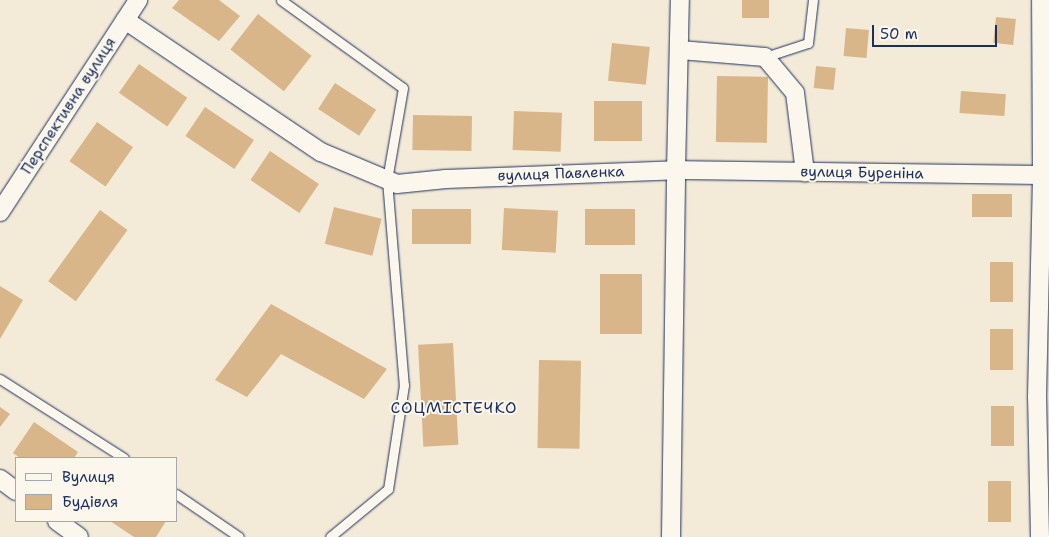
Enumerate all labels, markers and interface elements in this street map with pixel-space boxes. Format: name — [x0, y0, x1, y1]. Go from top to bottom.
scale bar — [874, 15, 999, 47]
text: 50 m — [880, 24, 918, 44]
street label: Перспективна вулиця — [18, 34, 120, 178]
street label: вулиця Павленка — [497, 163, 625, 185]
street label: вулиця Буреніна — [800, 163, 924, 183]
district label: СОЦМІСТЕЧКО — [389, 398, 519, 418]
legend — [15, 457, 178, 522]
text: Вулиця — [62, 467, 115, 487]
text: Будівля — [62, 492, 118, 512]

